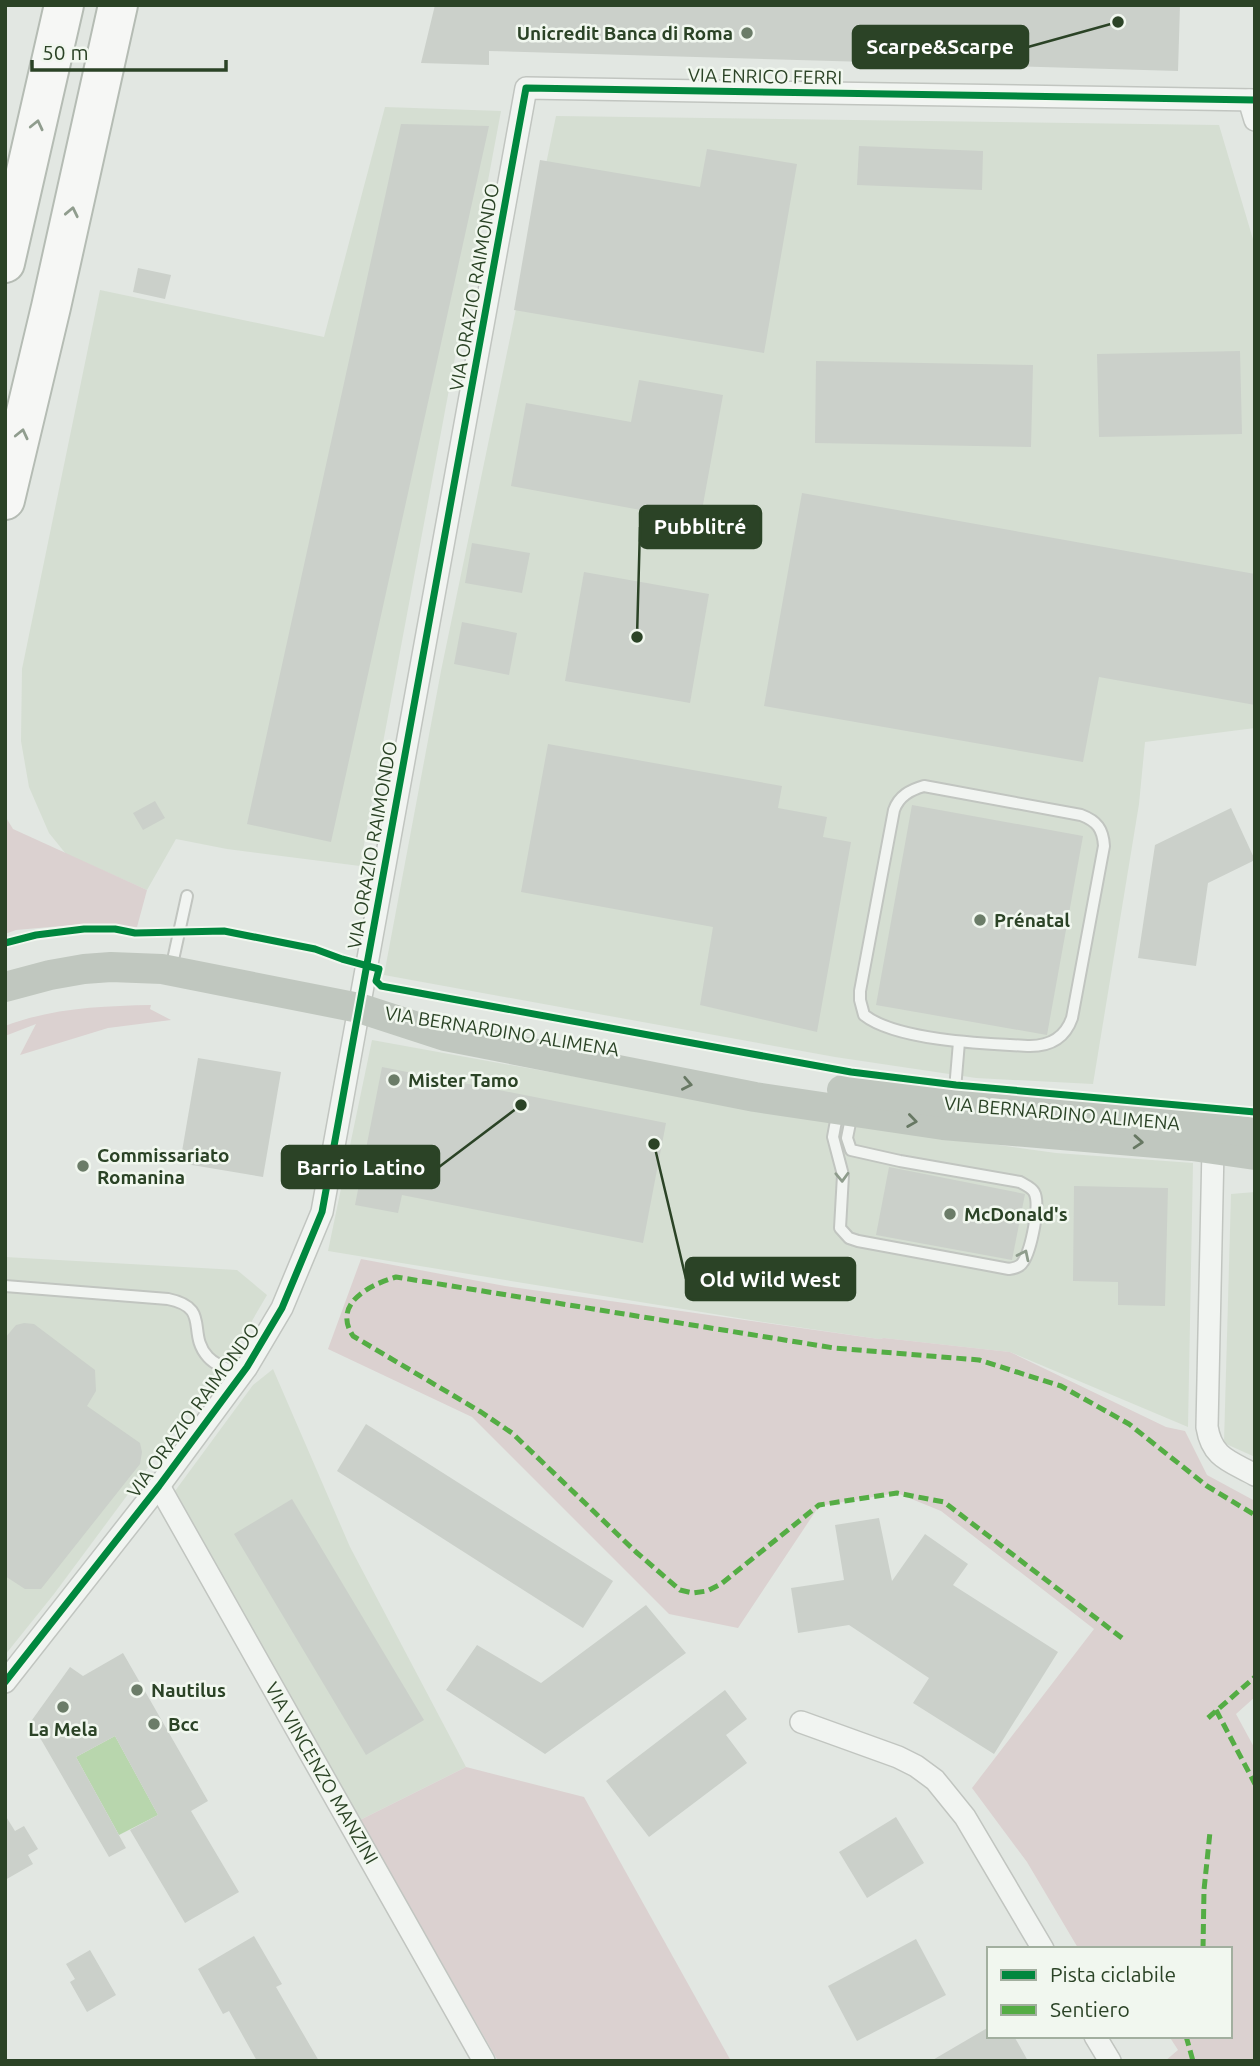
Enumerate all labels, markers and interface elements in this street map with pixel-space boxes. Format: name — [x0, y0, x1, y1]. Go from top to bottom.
place label: Unicredit Banca di Roma — [517, 22, 733, 44]
marker: Unicredit Banca di Roma — [739, 25, 755, 41]
callout: Scarpe&Scarpe — [853, 26, 1028, 68]
scale bar — [32, 28, 226, 72]
text: Scarpe&Scarpe — [866, 34, 1014, 58]
text: 50 m — [42, 40, 89, 64]
street label: VIA ENRICO FERRI — [688, 64, 842, 88]
one-way arrow — [28, 119, 43, 131]
street label: VIA ORAZIO RAIMONDO — [445, 181, 503, 393]
one-way arrow — [64, 206, 79, 218]
one-way arrow — [14, 428, 28, 440]
callout: Pubblitré — [640, 506, 761, 548]
text: Pubblitré — [654, 514, 746, 538]
street label: VIA ORAZIO RAIMONDO — [343, 739, 401, 951]
place label: Prénatal — [994, 909, 1070, 931]
marker: Prénatal — [972, 912, 988, 928]
street label: VIA BERNARDINO ALIMENA — [383, 1002, 621, 1060]
place label: Mister Tamo — [408, 1069, 519, 1091]
marker: Mister Tamo — [386, 1072, 402, 1088]
one-way arrow — [681, 1075, 693, 1090]
street label: VIA BERNARDINO ALIMENA — [943, 1092, 1182, 1134]
one-way arrow — [906, 1113, 918, 1128]
one-way arrow — [1133, 1134, 1144, 1149]
place label: Commissariato Romanina — [97, 1144, 229, 1188]
callout: Barrio Latino — [282, 1146, 439, 1188]
text: Barrio Latino — [296, 1155, 426, 1179]
marker: Commissariato Romanina — [75, 1158, 91, 1174]
one-way arrow — [835, 1172, 850, 1183]
place label: McDonald's — [964, 1203, 1068, 1225]
marker: McDonald's — [942, 1206, 958, 1222]
one-way arrow — [1016, 1250, 1030, 1262]
callout: Old Wild West — [686, 1258, 855, 1300]
text: Old Wild West — [699, 1267, 841, 1291]
street label: VIA ORAZIO RAIMONDO — [122, 1318, 264, 1502]
street label: VIA VINCENZO MANZINI — [261, 1678, 383, 1868]
place label: Nautilus — [151, 1679, 226, 1701]
marker: Nautilus — [129, 1682, 145, 1698]
marker: La Mela — [55, 1699, 71, 1715]
place label: Bcc — [168, 1713, 199, 1735]
marker: Bcc — [146, 1716, 162, 1732]
place label: La Mela — [28, 1718, 98, 1740]
legend — [987, 1947, 1232, 2038]
text: Pista ciclabile — [1050, 1962, 1176, 1986]
text: Sentiero — [1050, 1997, 1130, 2021]

